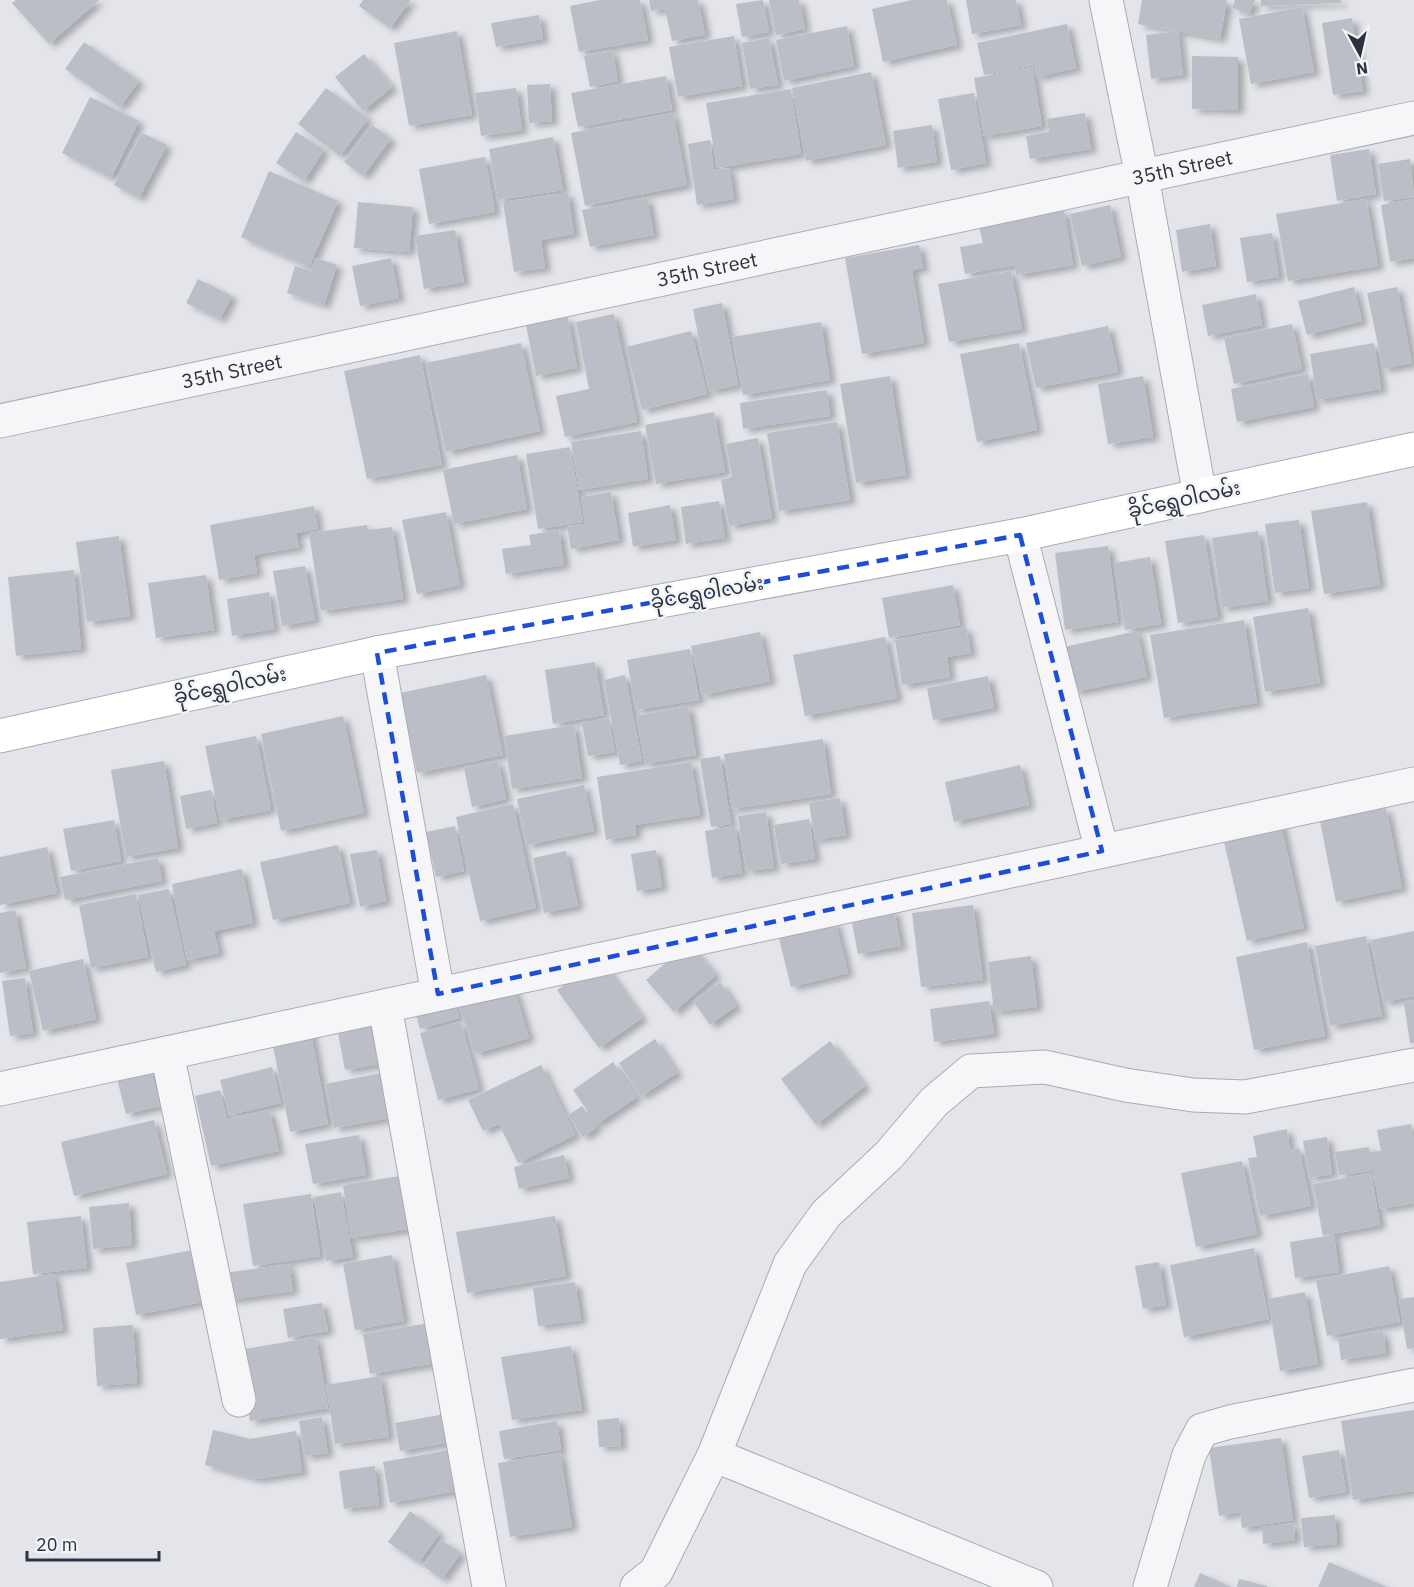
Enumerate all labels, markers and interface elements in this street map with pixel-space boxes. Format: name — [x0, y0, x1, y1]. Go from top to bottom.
north arrow — [1330, 24, 1390, 84]
text: N — [1355, 58, 1369, 80]
street label: 35th Street — [1129, 143, 1235, 191]
street label: 35th Street — [654, 245, 760, 293]
street label: 35th Street — [179, 347, 284, 395]
street label: ခိုင်ရွှေဝါလမ်း — [1125, 473, 1244, 528]
street label: ခိုင်ရွှေဝါလမ်း — [648, 568, 766, 619]
street label: ခိုင်ရွှေဝါလမ်း — [171, 659, 290, 714]
scale bar — [27, 1524, 159, 1562]
text: 20 m — [36, 1533, 78, 1556]

